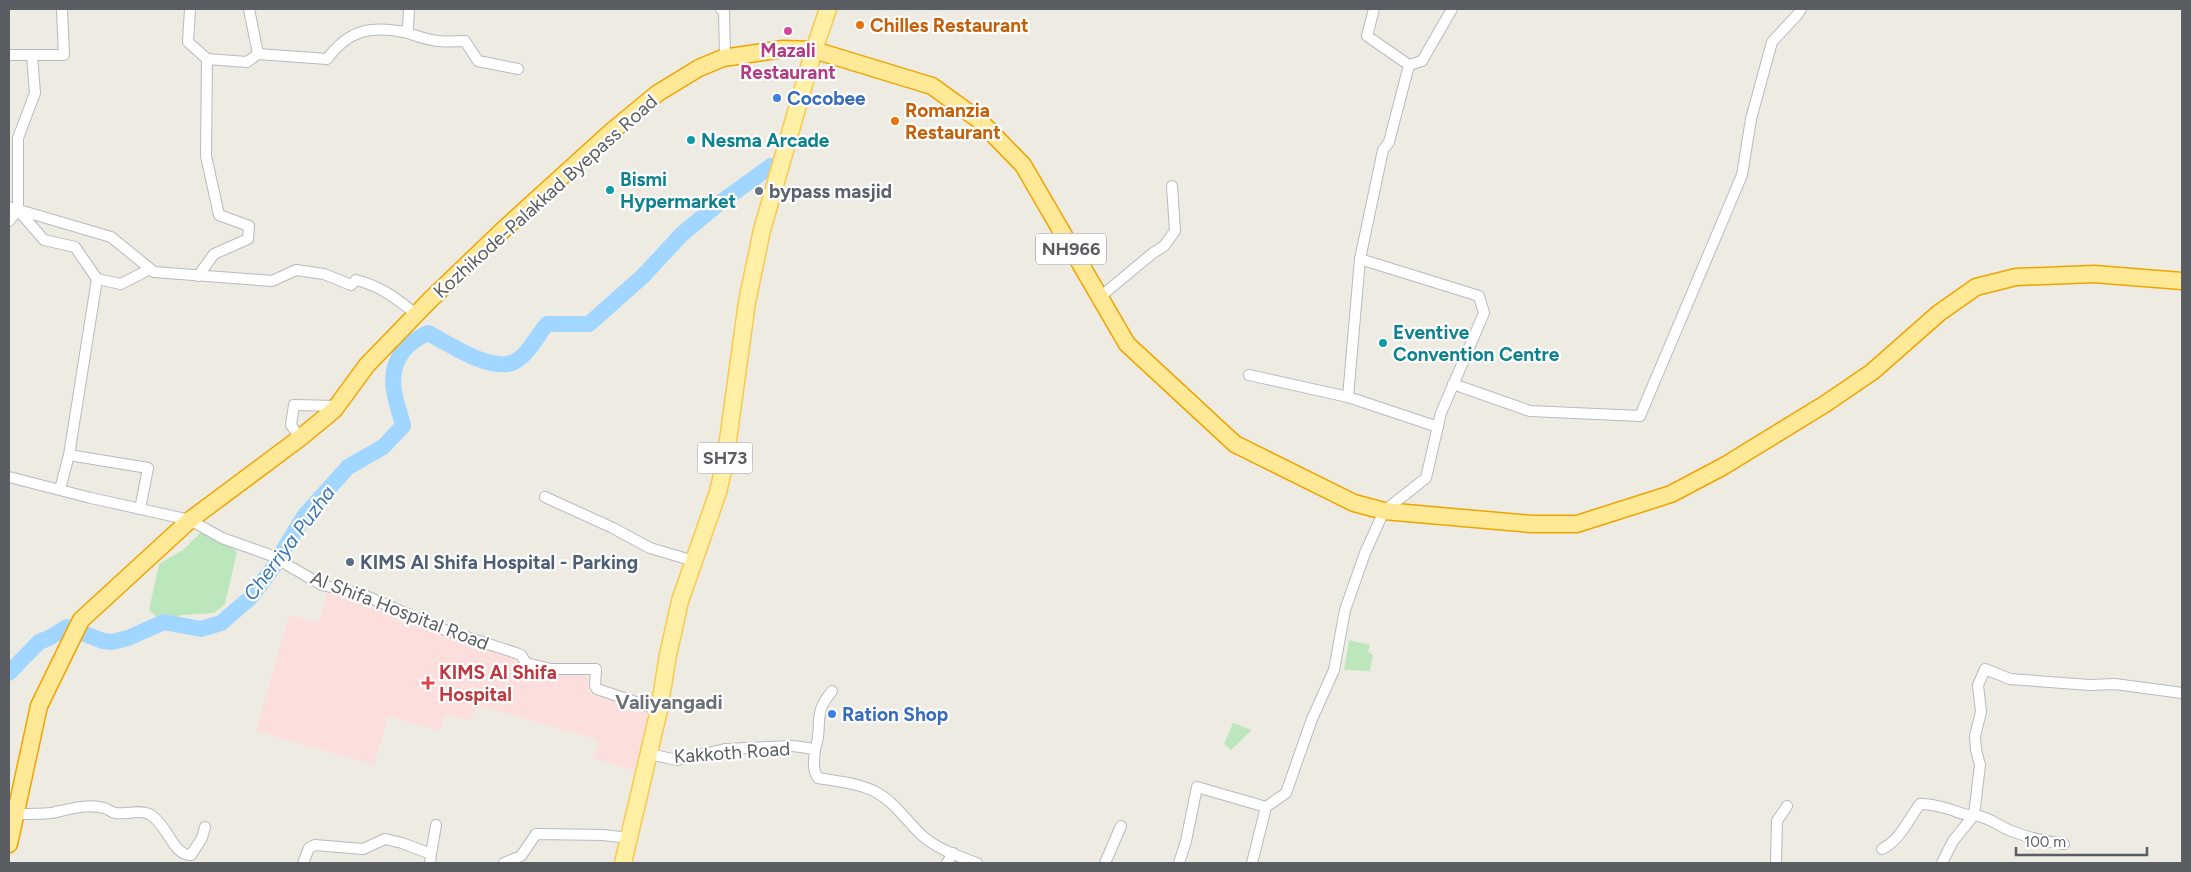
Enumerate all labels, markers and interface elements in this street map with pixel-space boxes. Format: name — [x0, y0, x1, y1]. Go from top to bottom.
place label: Chilles Restaurant — [870, 14, 1029, 37]
marker: Chilles Restaurant — [854, 19, 866, 31]
marker: Mazali Restaurant — [782, 25, 794, 37]
place label: Mazali Restaurant — [740, 39, 836, 84]
place label: Cocobee — [787, 87, 866, 110]
street label: Kozhikode-Palakkad Byepass Road — [429, 90, 662, 303]
marker: Cocobee — [771, 92, 783, 104]
place label: Romanzia Restaurant — [905, 99, 1001, 144]
marker: Romanzia Restaurant — [889, 115, 901, 127]
place label: Nesma Arcade — [701, 129, 830, 152]
marker: Nesma Arcade — [685, 134, 697, 146]
place label: Bismi Hypermarket — [620, 168, 736, 213]
place label: bypass masjid — [769, 180, 892, 203]
marker: Bismi Hypermarket — [604, 184, 616, 196]
marker: bypass masjid — [753, 185, 765, 197]
road number: NH966 — [1036, 233, 1106, 264]
place label: Eventive Convention Centre — [1393, 321, 1560, 366]
marker: Eventive Convention Centre — [1377, 337, 1389, 349]
road number: SH73 — [698, 442, 752, 473]
water label: Cherriya Puzha — [238, 481, 340, 605]
place label: KIMS Al Shifa Hospital - Parking — [360, 551, 638, 574]
marker: KIMS Al Shifa Hospital - Parking — [344, 556, 356, 568]
street label: Al Shifa Hospital Road — [307, 566, 492, 655]
place label: KIMS Al Shifa Hospital — [439, 661, 557, 706]
marker: KIMS Al Shifa Hospital — [421, 676, 435, 690]
district label: Valiyangadi — [615, 690, 723, 714]
place label: Ration Shop — [842, 703, 948, 726]
marker: Ration Shop — [826, 708, 838, 720]
street label: Kakkoth Road — [673, 737, 791, 768]
scale bar — [2016, 824, 2147, 856]
text: 100 m — [2024, 833, 2066, 851]

